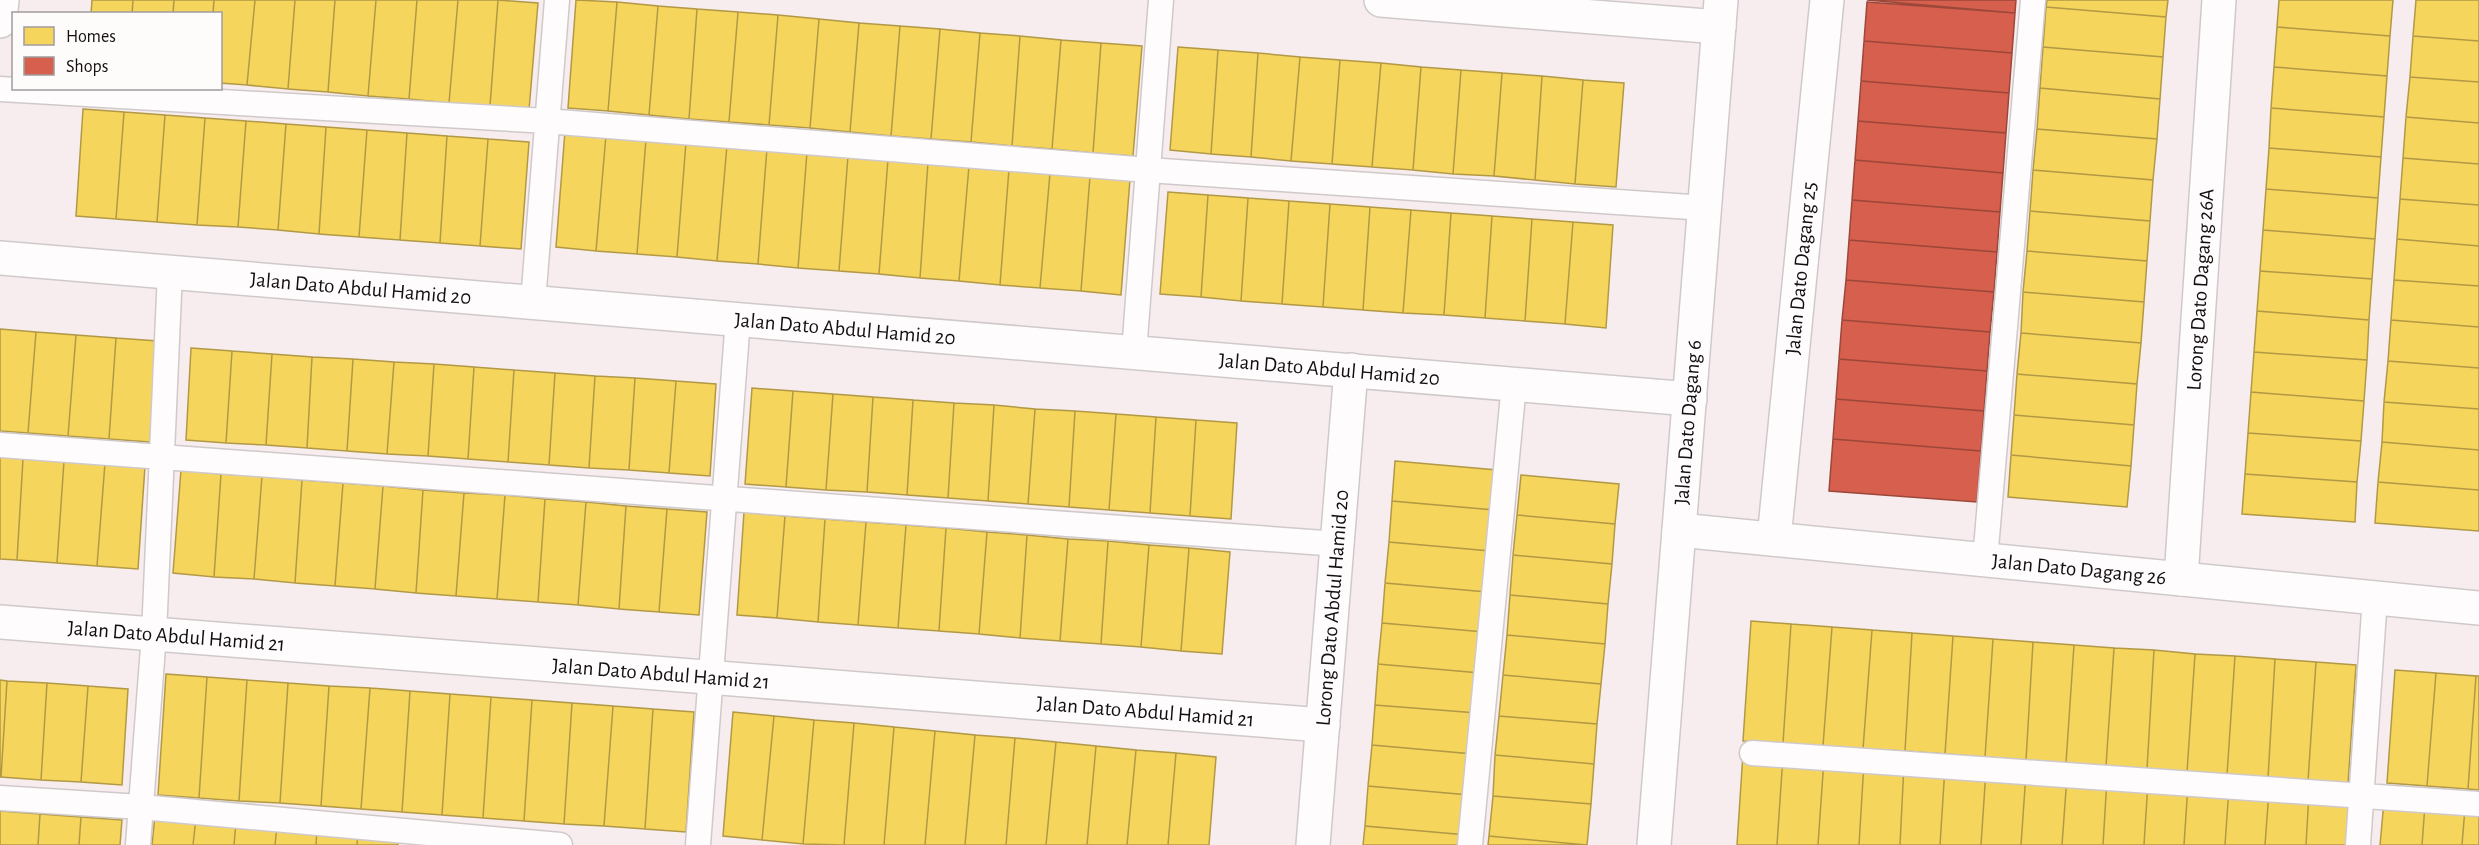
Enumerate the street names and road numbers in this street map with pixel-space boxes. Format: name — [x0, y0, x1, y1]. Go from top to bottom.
street label: Jalan Dato Dagang 25 — [1782, 181, 1820, 356]
street label: Lorong Dato Dagang 26A — [2183, 188, 2218, 391]
street label: Jalan Dato Abdul Hamid 20 — [249, 269, 472, 308]
street label: Jalan Dato Abdul Hamid 20 — [734, 309, 956, 349]
street label: Jalan Dato Dagang 6 — [1671, 339, 1705, 506]
street label: Jalan Dato Abdul Hamid 20 — [1218, 350, 1441, 389]
street label: Lorong Dato Abdul Hamid 20 — [1313, 489, 1352, 727]
street label: Jalan Dato Dagang 26 — [1991, 551, 2167, 588]
street label: Jalan Dato Abdul Hamid 21 — [67, 617, 286, 655]
street label: Jalan Dato Abdul Hamid 21 — [551, 655, 770, 693]
street label: Jalan Dato Abdul Hamid 21 — [1036, 693, 1255, 731]

